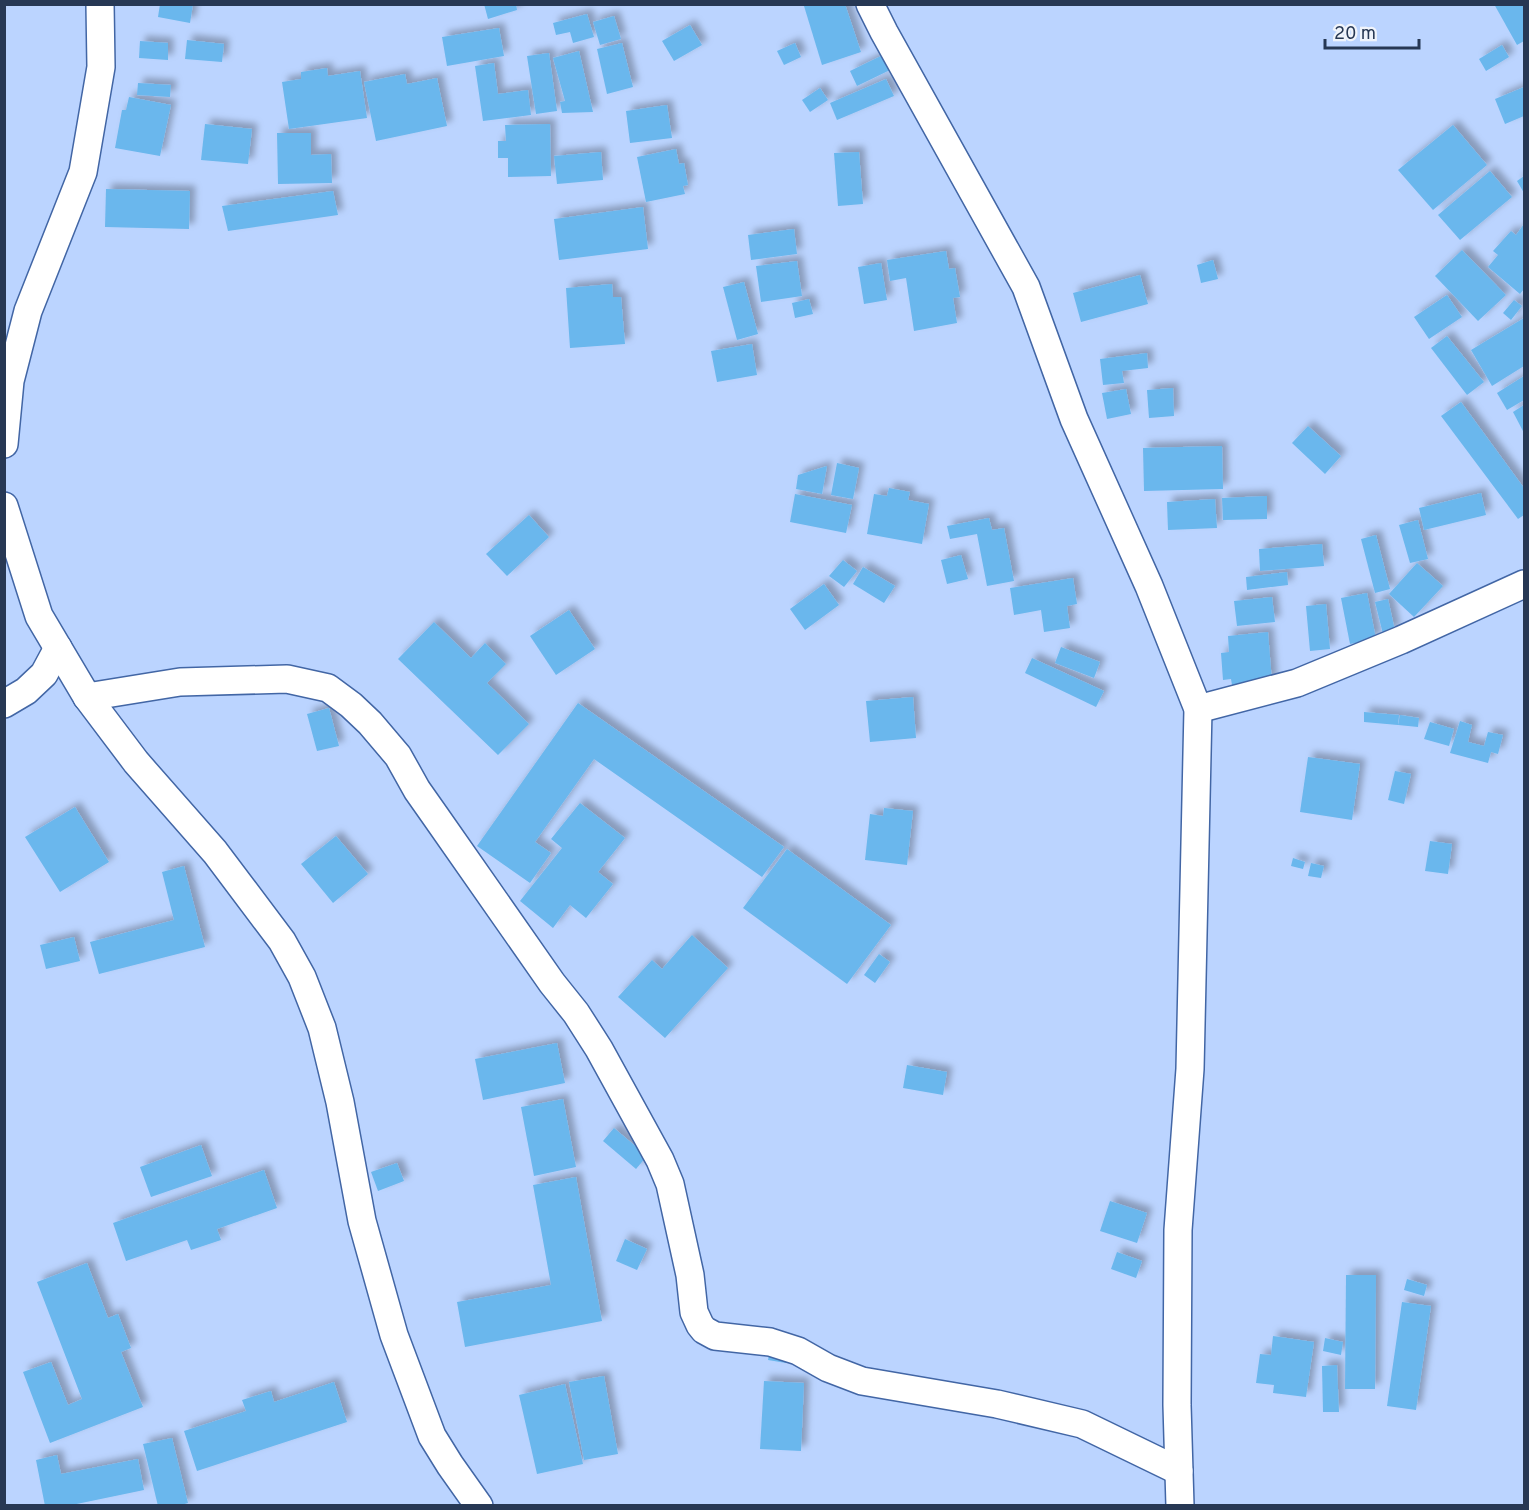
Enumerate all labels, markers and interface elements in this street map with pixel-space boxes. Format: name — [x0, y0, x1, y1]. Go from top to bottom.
scale bar — [1325, 12, 1420, 50]
text: 20 m — [1334, 23, 1376, 46]

